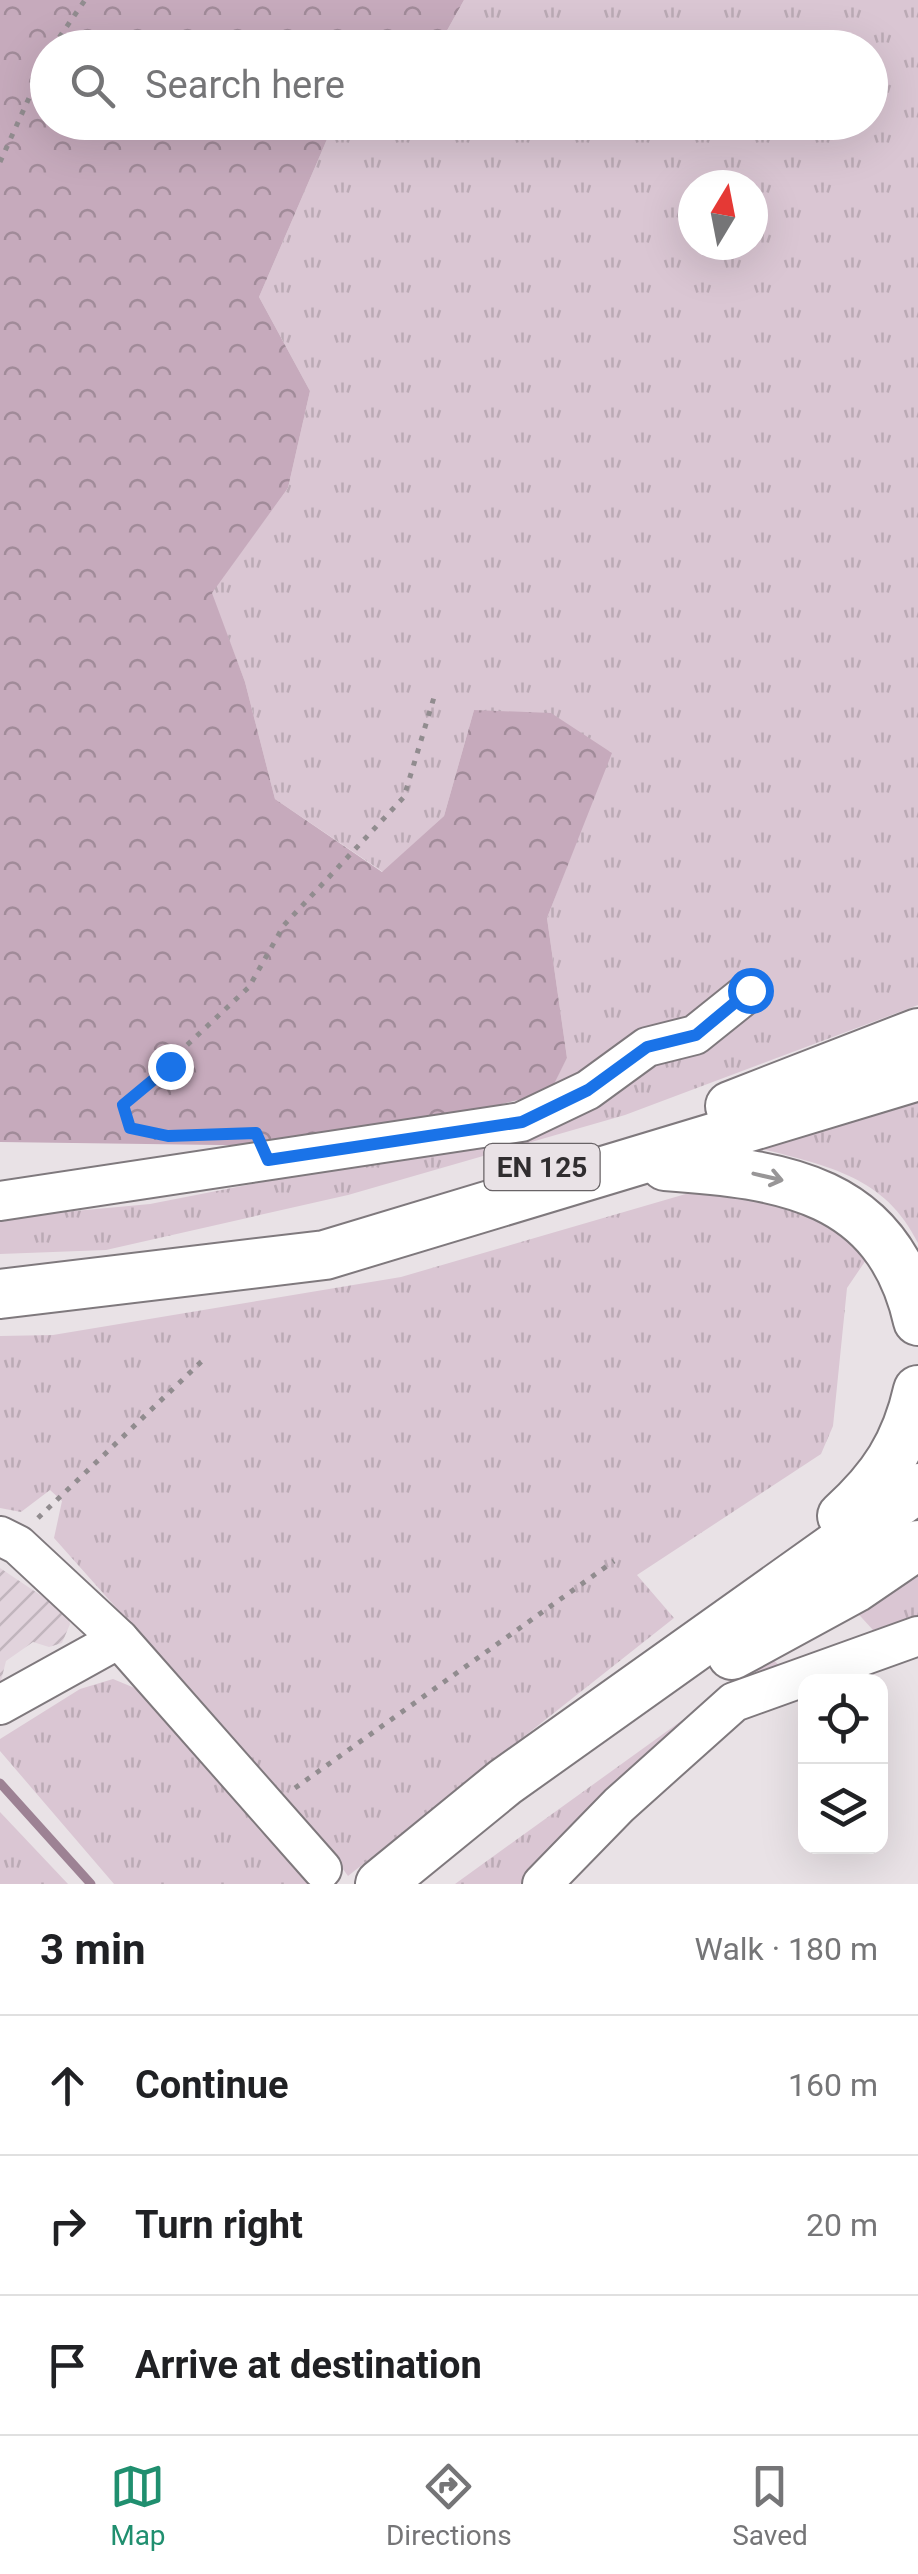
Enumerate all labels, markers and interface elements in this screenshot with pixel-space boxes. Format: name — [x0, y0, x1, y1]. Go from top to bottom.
search box — [30, 30, 888, 140]
icon: search — [65, 58, 120, 113]
text: Search here — [145, 63, 345, 107]
north arrow — [678, 170, 768, 260]
route start — [728, 968, 774, 1014]
route end — [148, 1044, 194, 1090]
road number: EN 125 — [484, 1144, 600, 1190]
one-way arrow — [751, 1169, 783, 1187]
map controls — [798, 1674, 888, 1854]
button: locate — [798, 1674, 888, 1764]
button: layers — [798, 1764, 888, 1854]
text: 3 min — [40, 1925, 146, 1974]
text: Walk · 180 m — [695, 1930, 878, 1968]
icon: ahead — [40, 2058, 95, 2113]
text: Continue — [135, 2063, 289, 2107]
text: 160 m — [788, 2066, 878, 2104]
icon: right — [40, 2198, 95, 2253]
text: Turn right — [135, 2203, 303, 2247]
text: 20 m — [806, 2206, 878, 2244]
icon: arrive — [40, 2338, 95, 2393]
text: Arrive at destination — [135, 2343, 482, 2387]
tab: Map — [110, 2459, 166, 2552]
tab: Directions — [386, 2459, 512, 2552]
tab: Saved — [732, 2459, 808, 2552]

